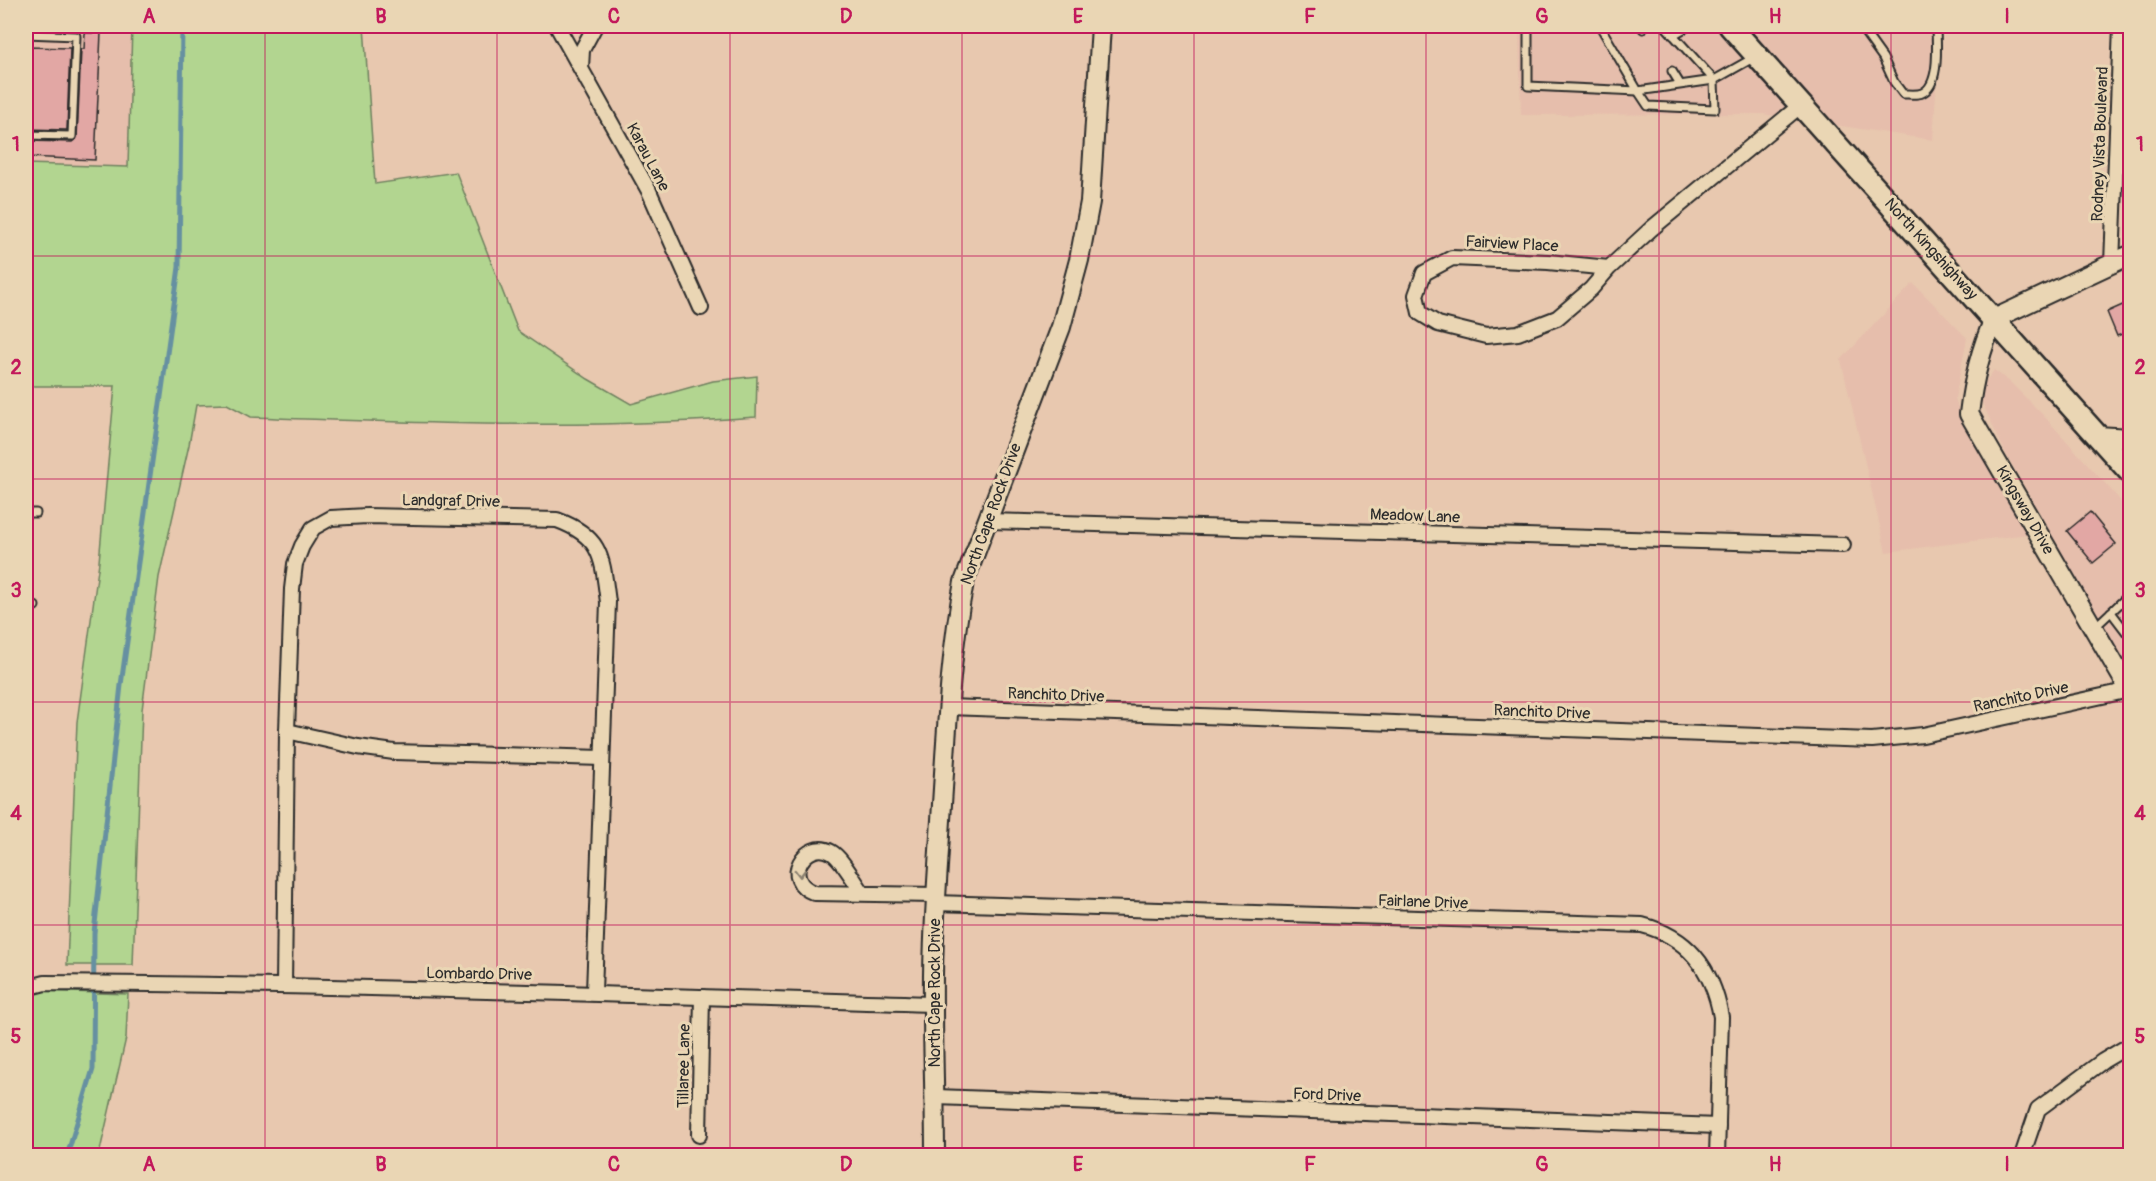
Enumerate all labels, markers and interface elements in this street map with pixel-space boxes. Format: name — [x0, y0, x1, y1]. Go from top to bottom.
text: A — [143, 4, 156, 29]
text: B — [375, 4, 387, 29]
text: C — [608, 4, 620, 29]
text: D — [840, 4, 853, 29]
text: E — [1073, 4, 1084, 29]
text: F — [1304, 4, 1316, 29]
text: G — [1535, 4, 1549, 29]
text: H — [1769, 4, 1782, 29]
text: I — [2004, 4, 2010, 29]
street label: Rodney Vista Boulevard — [2087, 66, 2113, 222]
street label: Karau Lane — [622, 119, 674, 195]
text: 1 — [12, 132, 20, 157]
text: 1 — [2136, 132, 2144, 157]
street label: North Kingshighway — [1880, 194, 1982, 304]
street label: Fairview Place — [1465, 232, 1559, 256]
text: 2 — [10, 355, 22, 380]
text: 2 — [2134, 355, 2146, 380]
street label: North Cape Rock Drive — [956, 440, 1026, 587]
street label: Kingsway Drive — [1992, 462, 2059, 558]
street label: Landgraf Drive — [402, 490, 500, 512]
street label: Meadow Lane — [1370, 504, 1460, 528]
text: 3 — [10, 578, 22, 603]
text: 3 — [2134, 578, 2146, 603]
street label: Ranchito Drive — [1972, 677, 2070, 717]
street label: Ranchito Drive — [1007, 683, 1105, 707]
street label: Ranchito Drive — [1493, 700, 1591, 724]
text: 4 — [10, 801, 22, 826]
text: 4 — [2134, 801, 2146, 826]
one-way arrow — [794, 869, 806, 878]
street label: Fairlane Drive — [1378, 890, 1468, 914]
street label: North Cape Rock Drive — [925, 918, 945, 1068]
street label: Lombardo Drive — [426, 963, 532, 985]
text: 5 — [11, 1024, 22, 1049]
street label: Tillaree Lane — [673, 1024, 695, 1108]
text: 5 — [2135, 1024, 2146, 1049]
street label: Ford Drive — [1293, 1084, 1362, 1106]
text: A — [143, 1152, 156, 1177]
text: B — [375, 1152, 387, 1177]
text: C — [608, 1152, 620, 1177]
text: D — [840, 1152, 853, 1177]
text: E — [1073, 1152, 1084, 1177]
text: F — [1304, 1152, 1316, 1177]
text: G — [1535, 1152, 1549, 1177]
text: H — [1769, 1152, 1782, 1177]
text: I — [2004, 1152, 2010, 1177]

